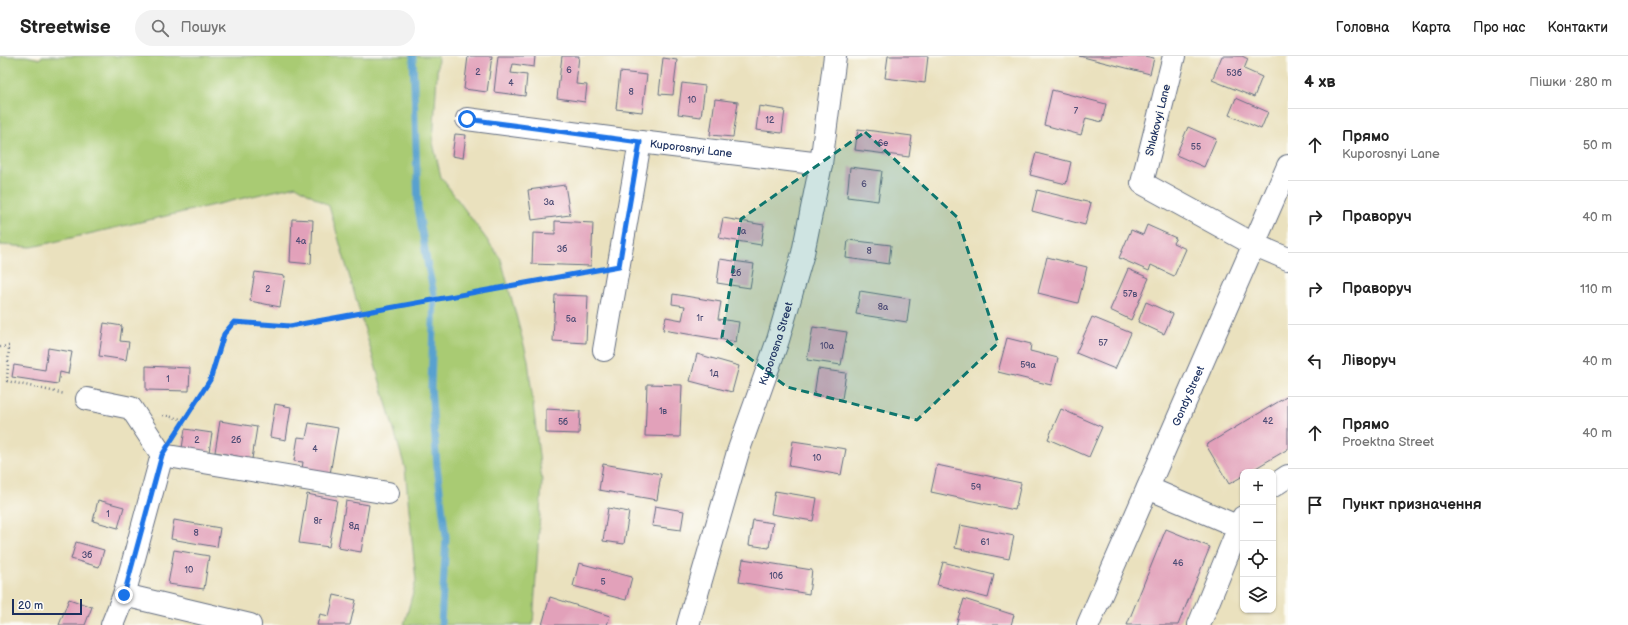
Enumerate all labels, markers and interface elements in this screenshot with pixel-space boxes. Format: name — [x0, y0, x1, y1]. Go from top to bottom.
search box — [135, 10, 415, 46]
text: Streetwise — [20, 16, 111, 39]
icon: search — [149, 17, 171, 39]
text: Пошук — [181, 18, 226, 37]
text: Головна — [1336, 19, 1389, 36]
text: Карта — [1411, 19, 1451, 36]
text: Про нас — [1473, 19, 1525, 36]
text: Контакти — [1547, 19, 1608, 36]
house number: 6 — [566, 65, 572, 76]
house number: 2 — [475, 67, 481, 78]
house number: 53б — [1226, 68, 1242, 79]
text: 4 хв — [1304, 72, 1336, 92]
text: Пішки · 280 m — [1529, 74, 1612, 90]
house number: 4 — [508, 78, 514, 89]
street label: Shlakovyi Lane — [1143, 82, 1173, 157]
house number: 8 — [628, 87, 634, 98]
house number: 10 — [688, 95, 696, 106]
house number: 7 — [1074, 106, 1079, 117]
route start — [458, 110, 476, 128]
house number: 12 — [766, 115, 775, 126]
text: Прямо — [1342, 127, 1389, 146]
icon: ahead — [1304, 134, 1326, 156]
street label: Kuporosnyi Lane — [649, 137, 733, 160]
text: 50 m — [1583, 137, 1612, 153]
house number: 6е — [878, 138, 888, 149]
house number: 55 — [1191, 142, 1201, 153]
text: Kuporosnyi Lane — [1342, 146, 1440, 162]
house number: 6 — [861, 179, 867, 190]
house number: 3а — [544, 197, 555, 208]
icon: right — [1304, 206, 1326, 228]
text: Праворуч — [1342, 207, 1412, 226]
text: 40 m — [1582, 209, 1612, 225]
house number: 1а — [738, 226, 747, 237]
house number: 4а — [296, 236, 307, 247]
house number: 3б — [557, 244, 567, 255]
house number: 8 — [866, 246, 872, 257]
house number: 2б — [731, 268, 741, 279]
icon: right — [1304, 278, 1326, 300]
text: Праворуч — [1342, 279, 1412, 298]
text: 110 m — [1580, 281, 1612, 297]
house number: 2 — [265, 284, 271, 295]
house number: 57в — [1123, 289, 1137, 300]
street label: Kuporosna Street — [756, 300, 795, 387]
house number: 8а — [878, 302, 889, 313]
house number: 1г — [696, 313, 704, 324]
house number: 5а — [566, 314, 577, 325]
house number: 57 — [1098, 338, 1108, 349]
house number: 10а — [820, 341, 835, 352]
icon: left — [1304, 350, 1326, 372]
text: Ліворуч — [1342, 351, 1396, 370]
text: 40 m — [1582, 353, 1612, 369]
house number: 59а — [1020, 360, 1037, 371]
street label: Gondy Street — [1169, 363, 1207, 428]
house number: 1д — [710, 368, 719, 379]
house number: 1 — [166, 374, 170, 385]
house number: 1в — [659, 406, 667, 417]
text: Прямо — [1342, 415, 1389, 434]
house number: 42 — [1263, 416, 1274, 427]
house number: 5б — [558, 417, 568, 428]
icon: ahead — [1304, 422, 1326, 444]
text: 40 m — [1582, 425, 1612, 441]
text: Proektna Street — [1342, 434, 1434, 450]
house number: 2 — [194, 435, 200, 446]
house number: 2б — [231, 435, 241, 446]
house number: 4 — [312, 444, 318, 455]
house number: 10 — [813, 453, 821, 464]
map controls — [1240, 469, 1276, 613]
button: + — [1240, 469, 1276, 505]
house number: 59 — [971, 482, 981, 493]
icon: arrive — [1304, 494, 1326, 516]
text: Пункт призначення — [1342, 495, 1482, 514]
button: − — [1240, 505, 1276, 541]
house number: 1 — [106, 509, 110, 520]
house number: 8г — [314, 516, 323, 527]
house number: 8д — [349, 521, 360, 532]
house number: 8 — [193, 528, 199, 539]
house number: 61 — [981, 537, 989, 548]
button: locate — [1240, 541, 1276, 577]
house number: 3б — [82, 550, 92, 561]
house number: 46 — [1173, 558, 1184, 569]
house number: 10 — [185, 565, 193, 576]
house number: 10б — [769, 571, 783, 582]
house number: 5 — [600, 577, 606, 588]
button: layers — [1240, 577, 1276, 613]
route end — [115, 586, 133, 604]
scale bar — [12, 597, 82, 616]
text: 20 m — [18, 599, 43, 612]

